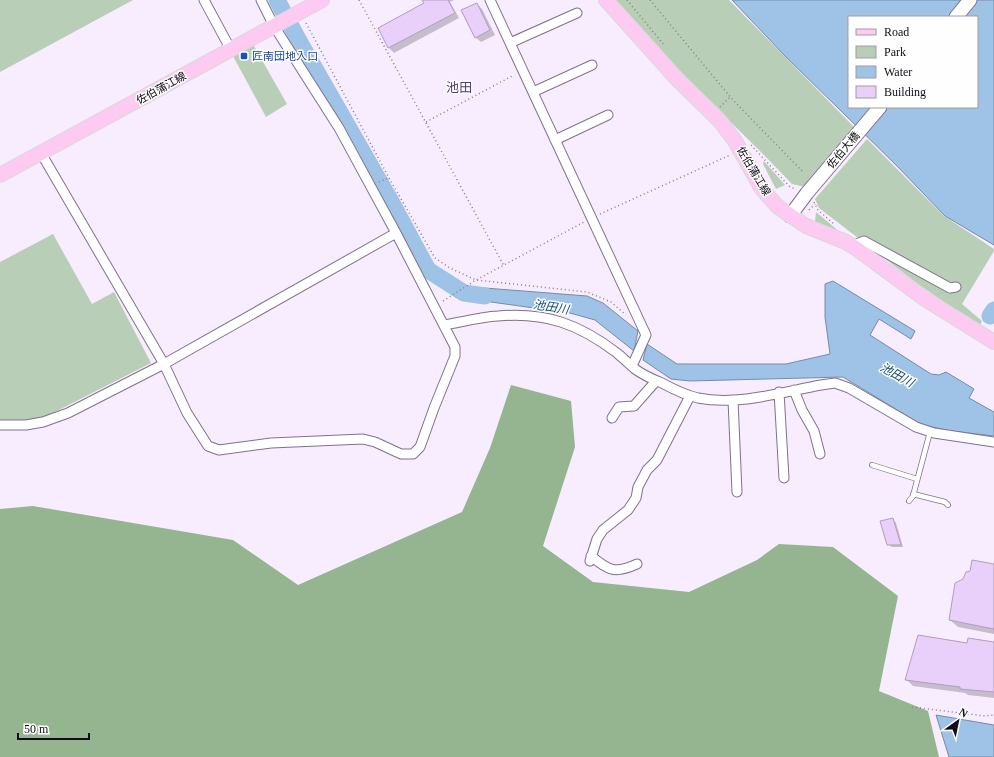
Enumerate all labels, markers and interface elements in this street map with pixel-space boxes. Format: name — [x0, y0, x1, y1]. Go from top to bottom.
legend — [848, 16, 978, 108]
text: Road — [884, 25, 909, 39]
text: Park — [884, 45, 906, 59]
place label: 匠南団地入口 — [252, 50, 318, 62]
marker: 匠南団地入口 — [239, 51, 249, 61]
text: Water — [884, 65, 912, 79]
street label: 佐伯蒲江線 — [134, 69, 188, 107]
district label: 池田 — [446, 80, 472, 95]
text: Building — [884, 85, 926, 99]
street label: 佐伯大橋 — [824, 129, 862, 171]
street label: 佐伯蒲江線 — [735, 144, 773, 198]
water label: 池田川 — [532, 297, 572, 317]
water label: 池田川 — [878, 360, 918, 391]
north arrow — [938, 701, 978, 741]
text: N — [957, 705, 970, 720]
scale bar — [18, 715, 89, 741]
text: 50 m — [24, 722, 49, 736]

